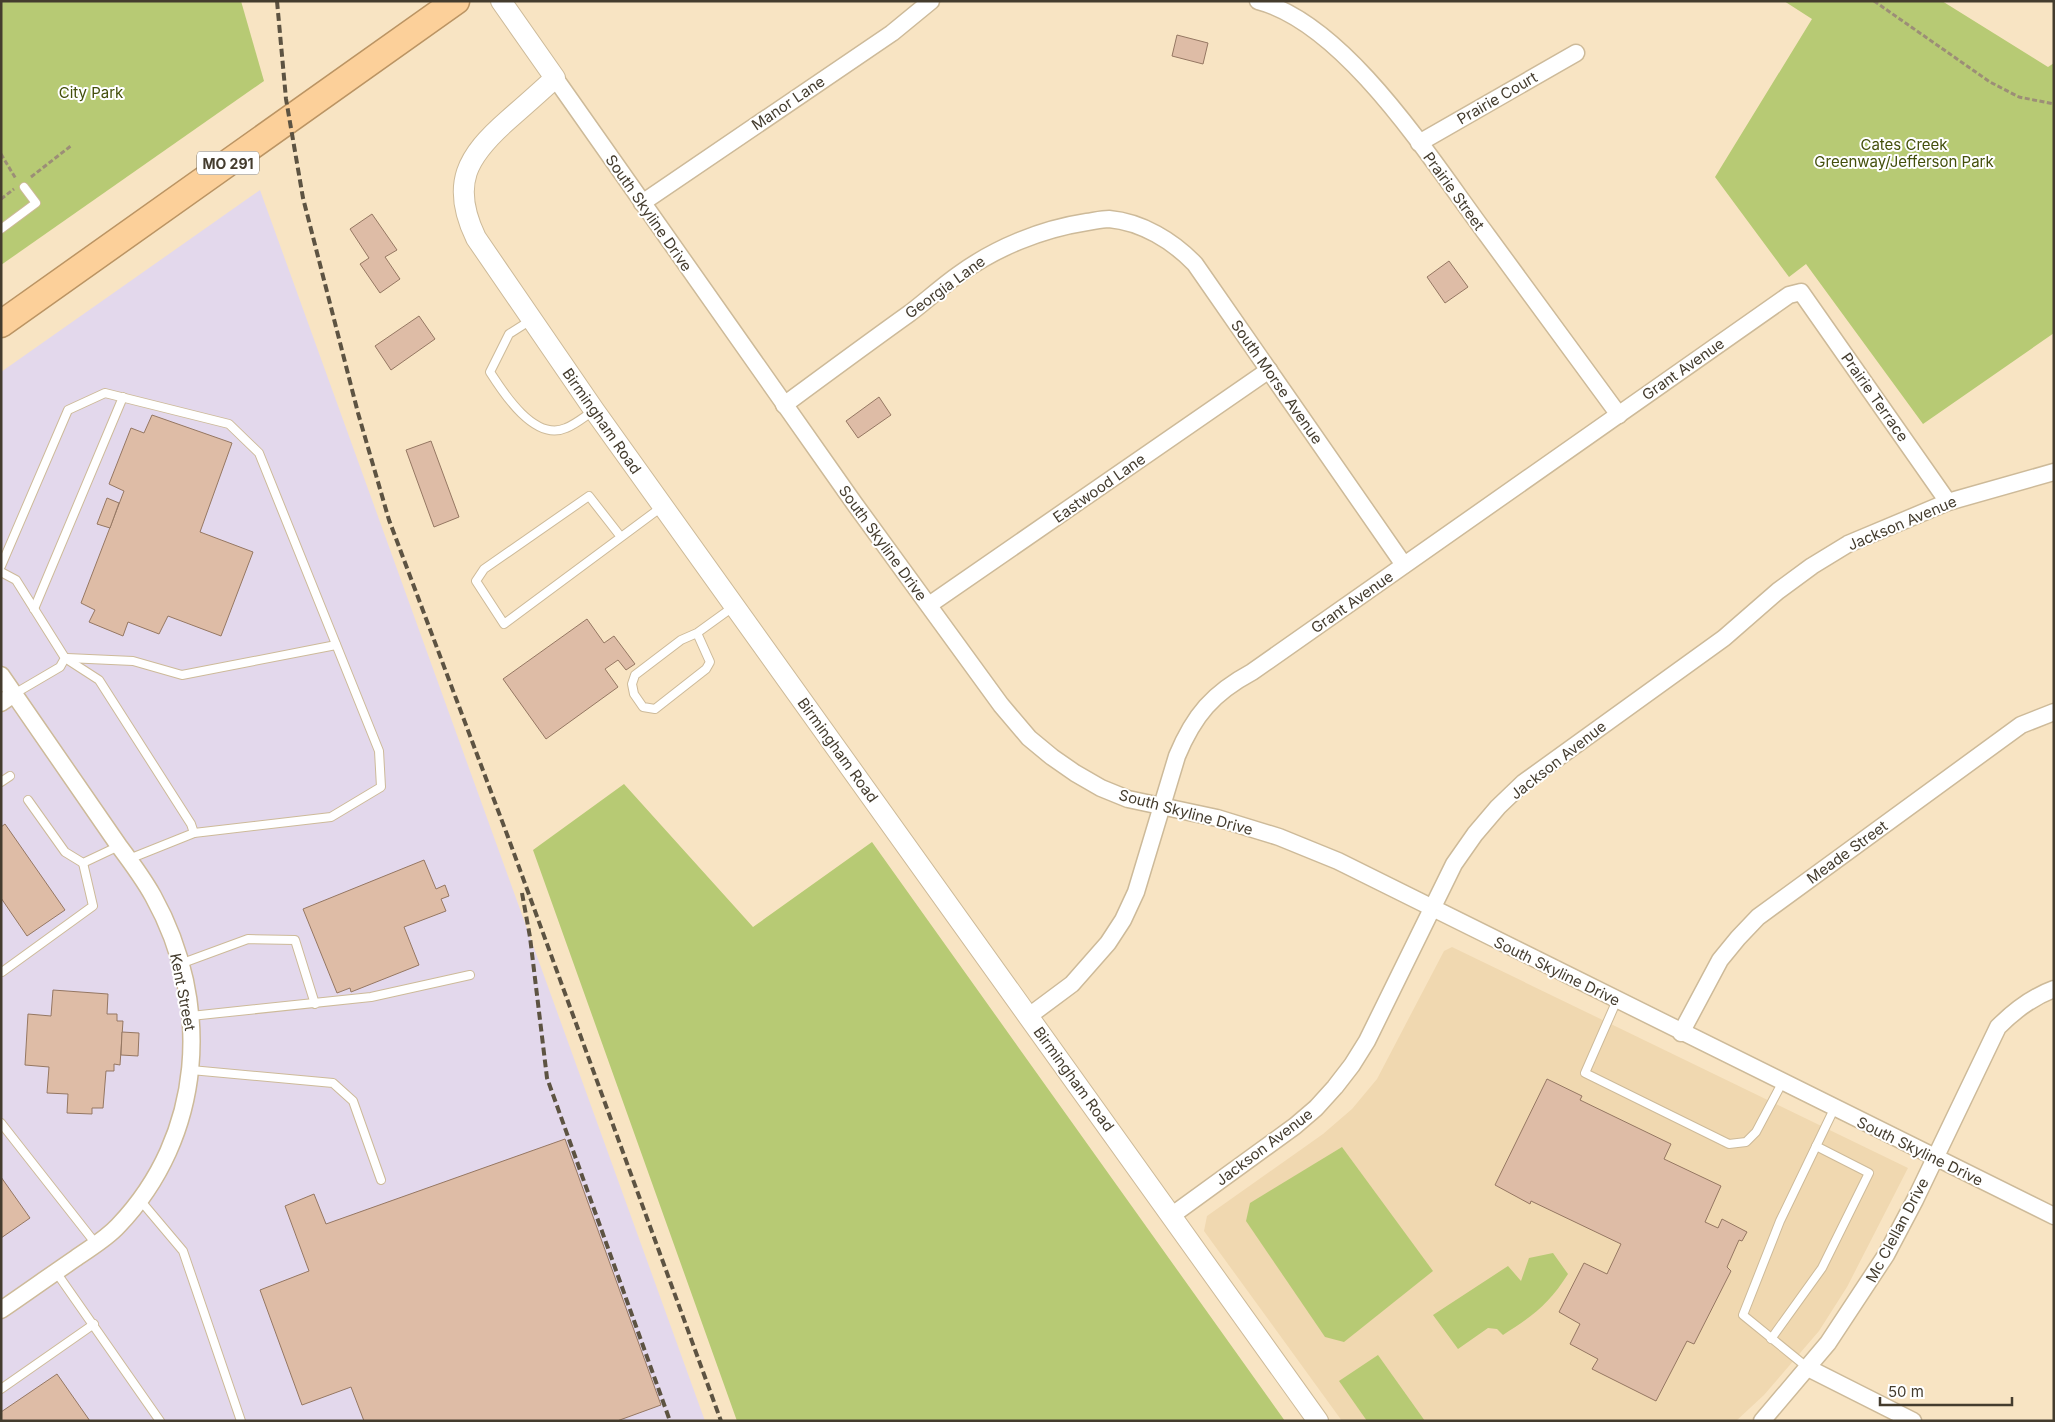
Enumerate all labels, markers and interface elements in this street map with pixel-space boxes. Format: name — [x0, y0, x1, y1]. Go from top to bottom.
street label: Prairie Court — [1454, 67, 1541, 129]
street label: Manor Lane — [748, 72, 828, 134]
park label: City Park — [59, 83, 124, 102]
park label: Cates Creek Greenway/Jefferson Park — [1814, 135, 1994, 171]
street label: Prairie Street — [1419, 148, 1489, 234]
street label: South Skyline Drive — [602, 151, 696, 275]
road number: MO 291 — [197, 152, 259, 174]
street label: Georgia Lane — [901, 252, 989, 322]
street label: South Morse Avenue — [1227, 316, 1327, 448]
street label: Grant Avenue — [1638, 334, 1728, 404]
street label: Prairie Terrace — [1837, 349, 1913, 445]
street label: Birmingham Road — [558, 364, 646, 478]
street label: Eastwood Lane — [1049, 449, 1149, 527]
street label: South Skyline Drive — [835, 482, 931, 604]
street label: Jackson Avenue — [1845, 491, 1959, 555]
street label: Grant Avenue — [1307, 567, 1397, 637]
street label: Birmingham Road — [794, 694, 882, 806]
street label: Jackson Avenue — [1506, 717, 1610, 803]
street label: South Skyline Drive — [1117, 785, 1255, 839]
street label: Meade Street — [1803, 816, 1891, 888]
street label: South Skyline Drive — [1491, 932, 1623, 1010]
street label: Kent Street — [166, 952, 200, 1032]
street label: Birmingham Road — [1030, 1023, 1118, 1135]
street label: Jackson Avenue — [1212, 1104, 1316, 1190]
street label: South Skyline Drive — [1854, 1112, 1986, 1190]
street label: Mc Clellan Drive — [1861, 1174, 1933, 1286]
scale bar — [1880, 1374, 2012, 1406]
text: 50 m — [1888, 1382, 1924, 1401]

